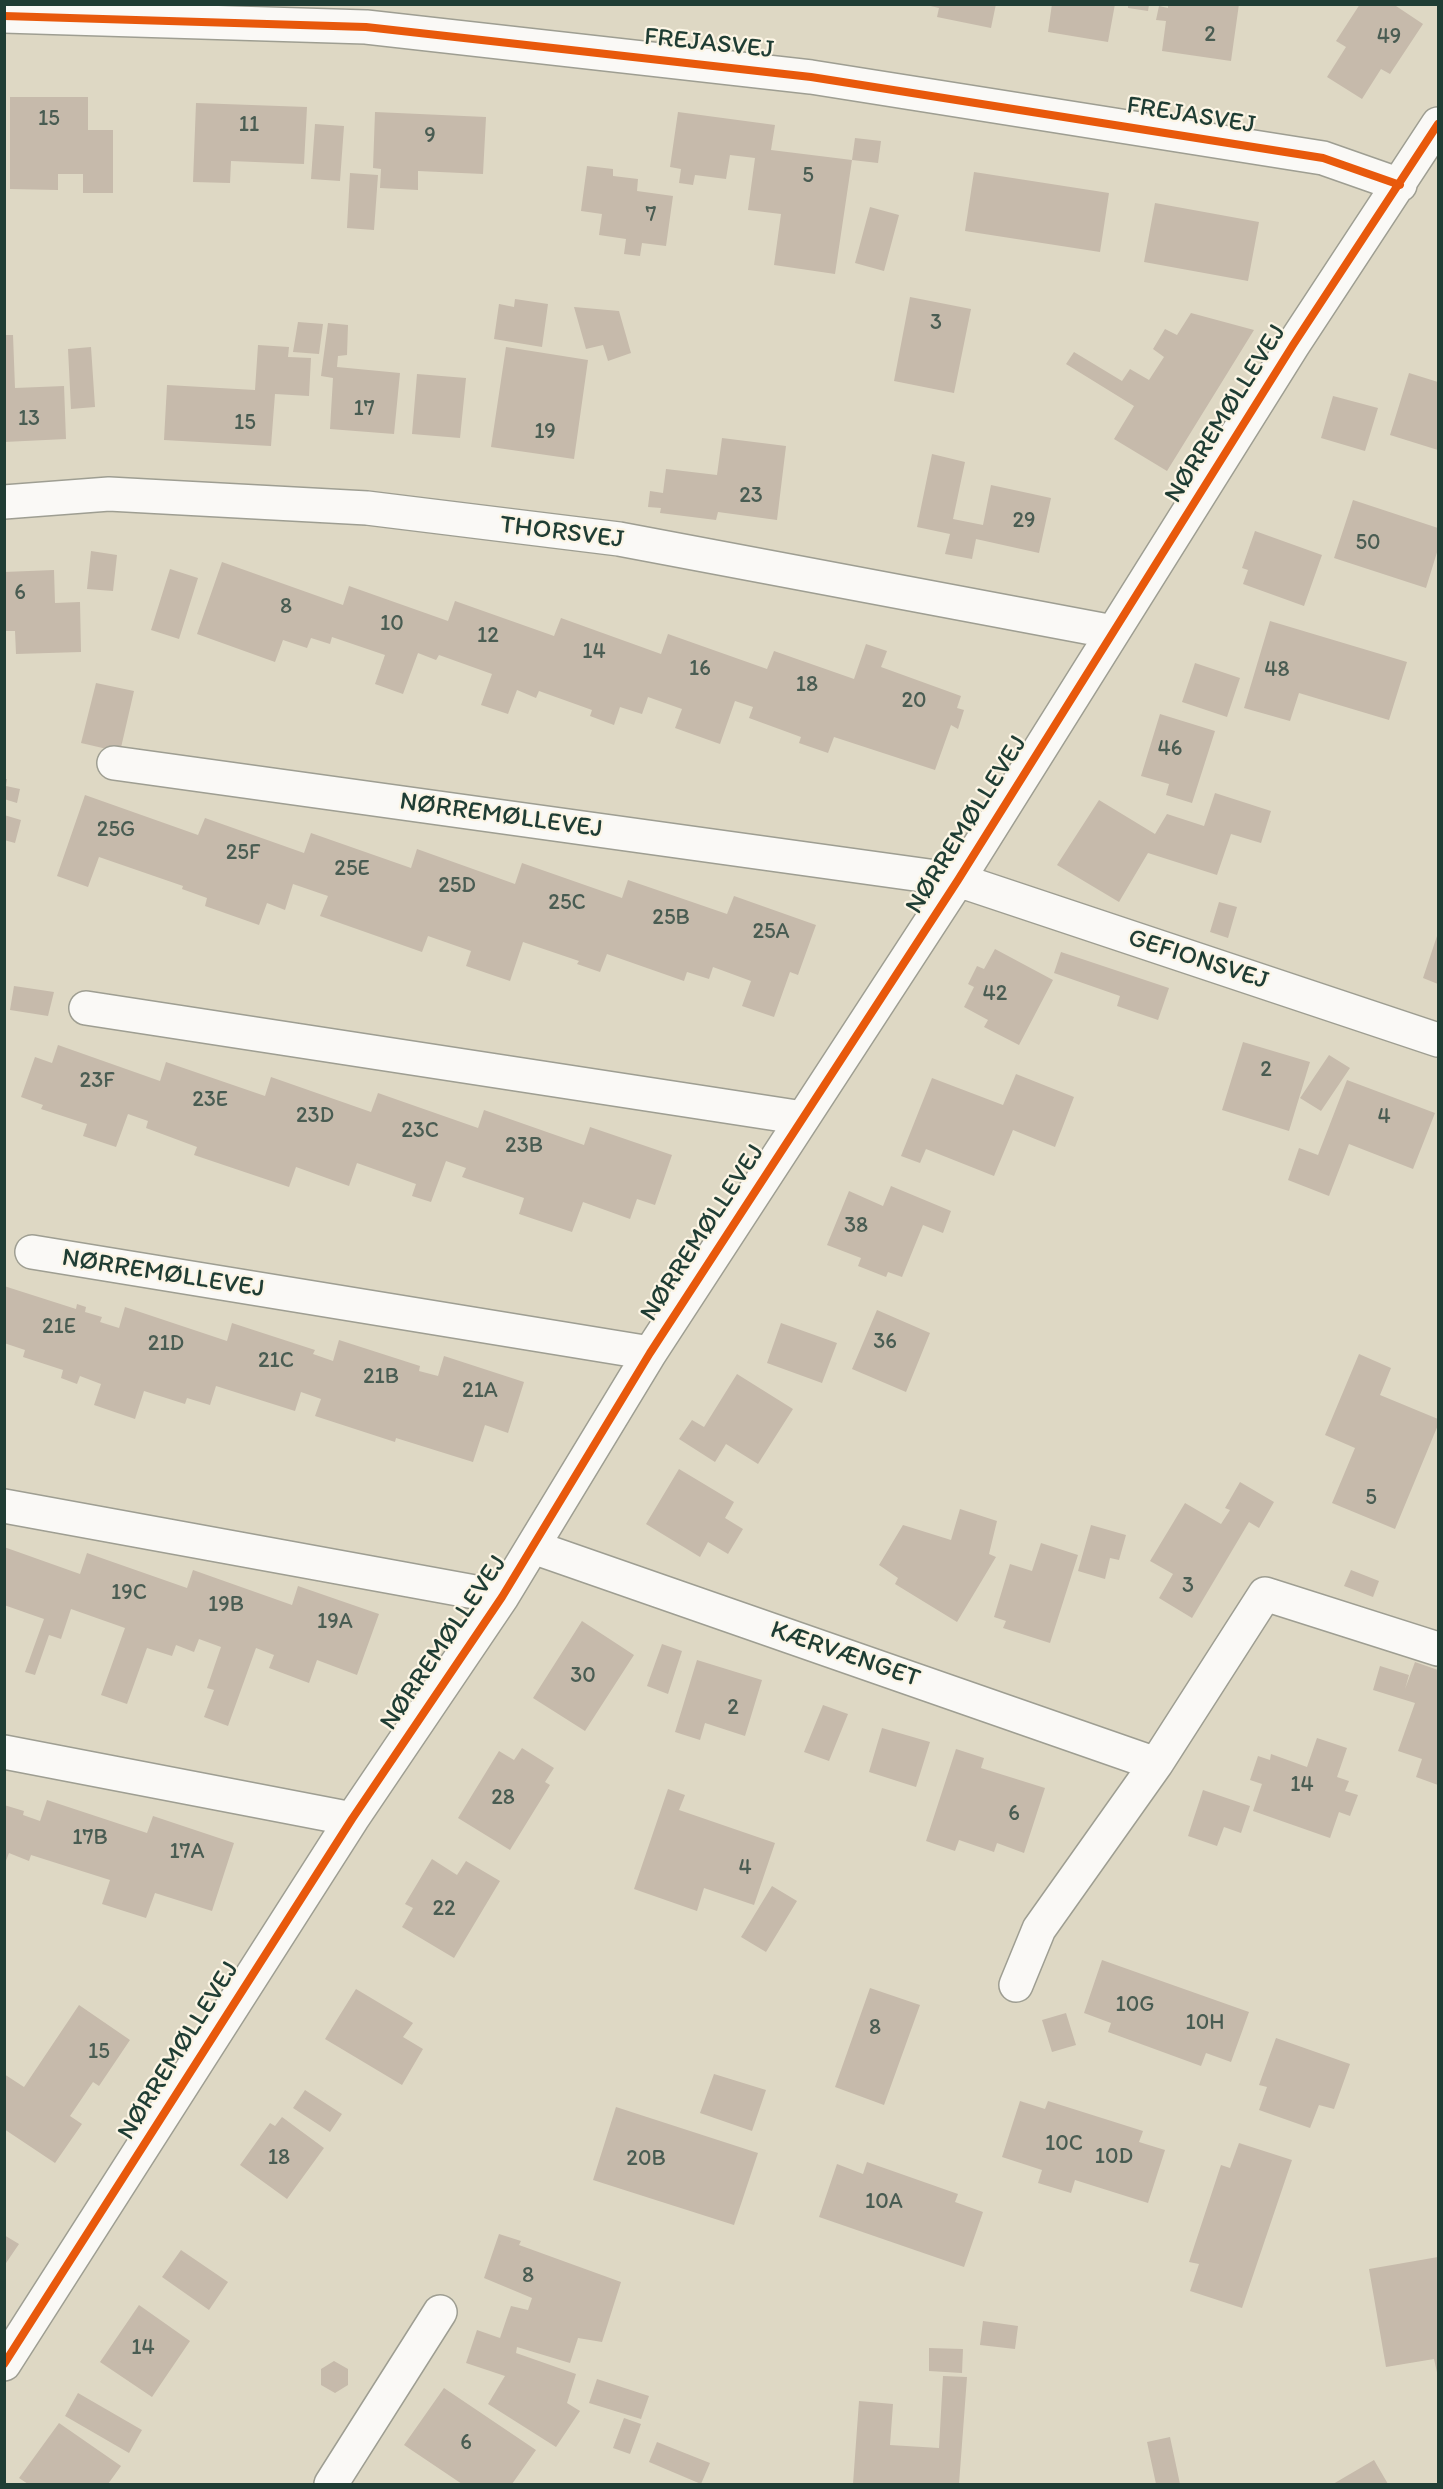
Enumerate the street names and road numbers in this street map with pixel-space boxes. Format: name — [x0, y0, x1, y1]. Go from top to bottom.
street label: FREJASVEJ — [643, 22, 775, 66]
street label: FREJASVEJ — [1124, 90, 1258, 142]
street label: NØRREMØLLEVEJ — [1159, 319, 1293, 509]
street label: THORSVEJ — [498, 510, 626, 556]
street label: NØRREMØLLEVEJ — [900, 730, 1034, 920]
street label: NØRREMØLLEVEJ — [397, 786, 605, 846]
street label: GEFIONSVEJ — [1124, 923, 1272, 997]
street label: NØRREMØLLEVEJ — [634, 1139, 772, 1327]
street label: NØRREMØLLEVEJ — [59, 1243, 267, 1305]
street label: NØRREMØLLEVEJ — [374, 1549, 514, 1737]
street label: KÆRVÆNGET — [766, 1615, 924, 1695]
street label: NØRREMØLLEVEJ — [112, 1956, 246, 2146]

